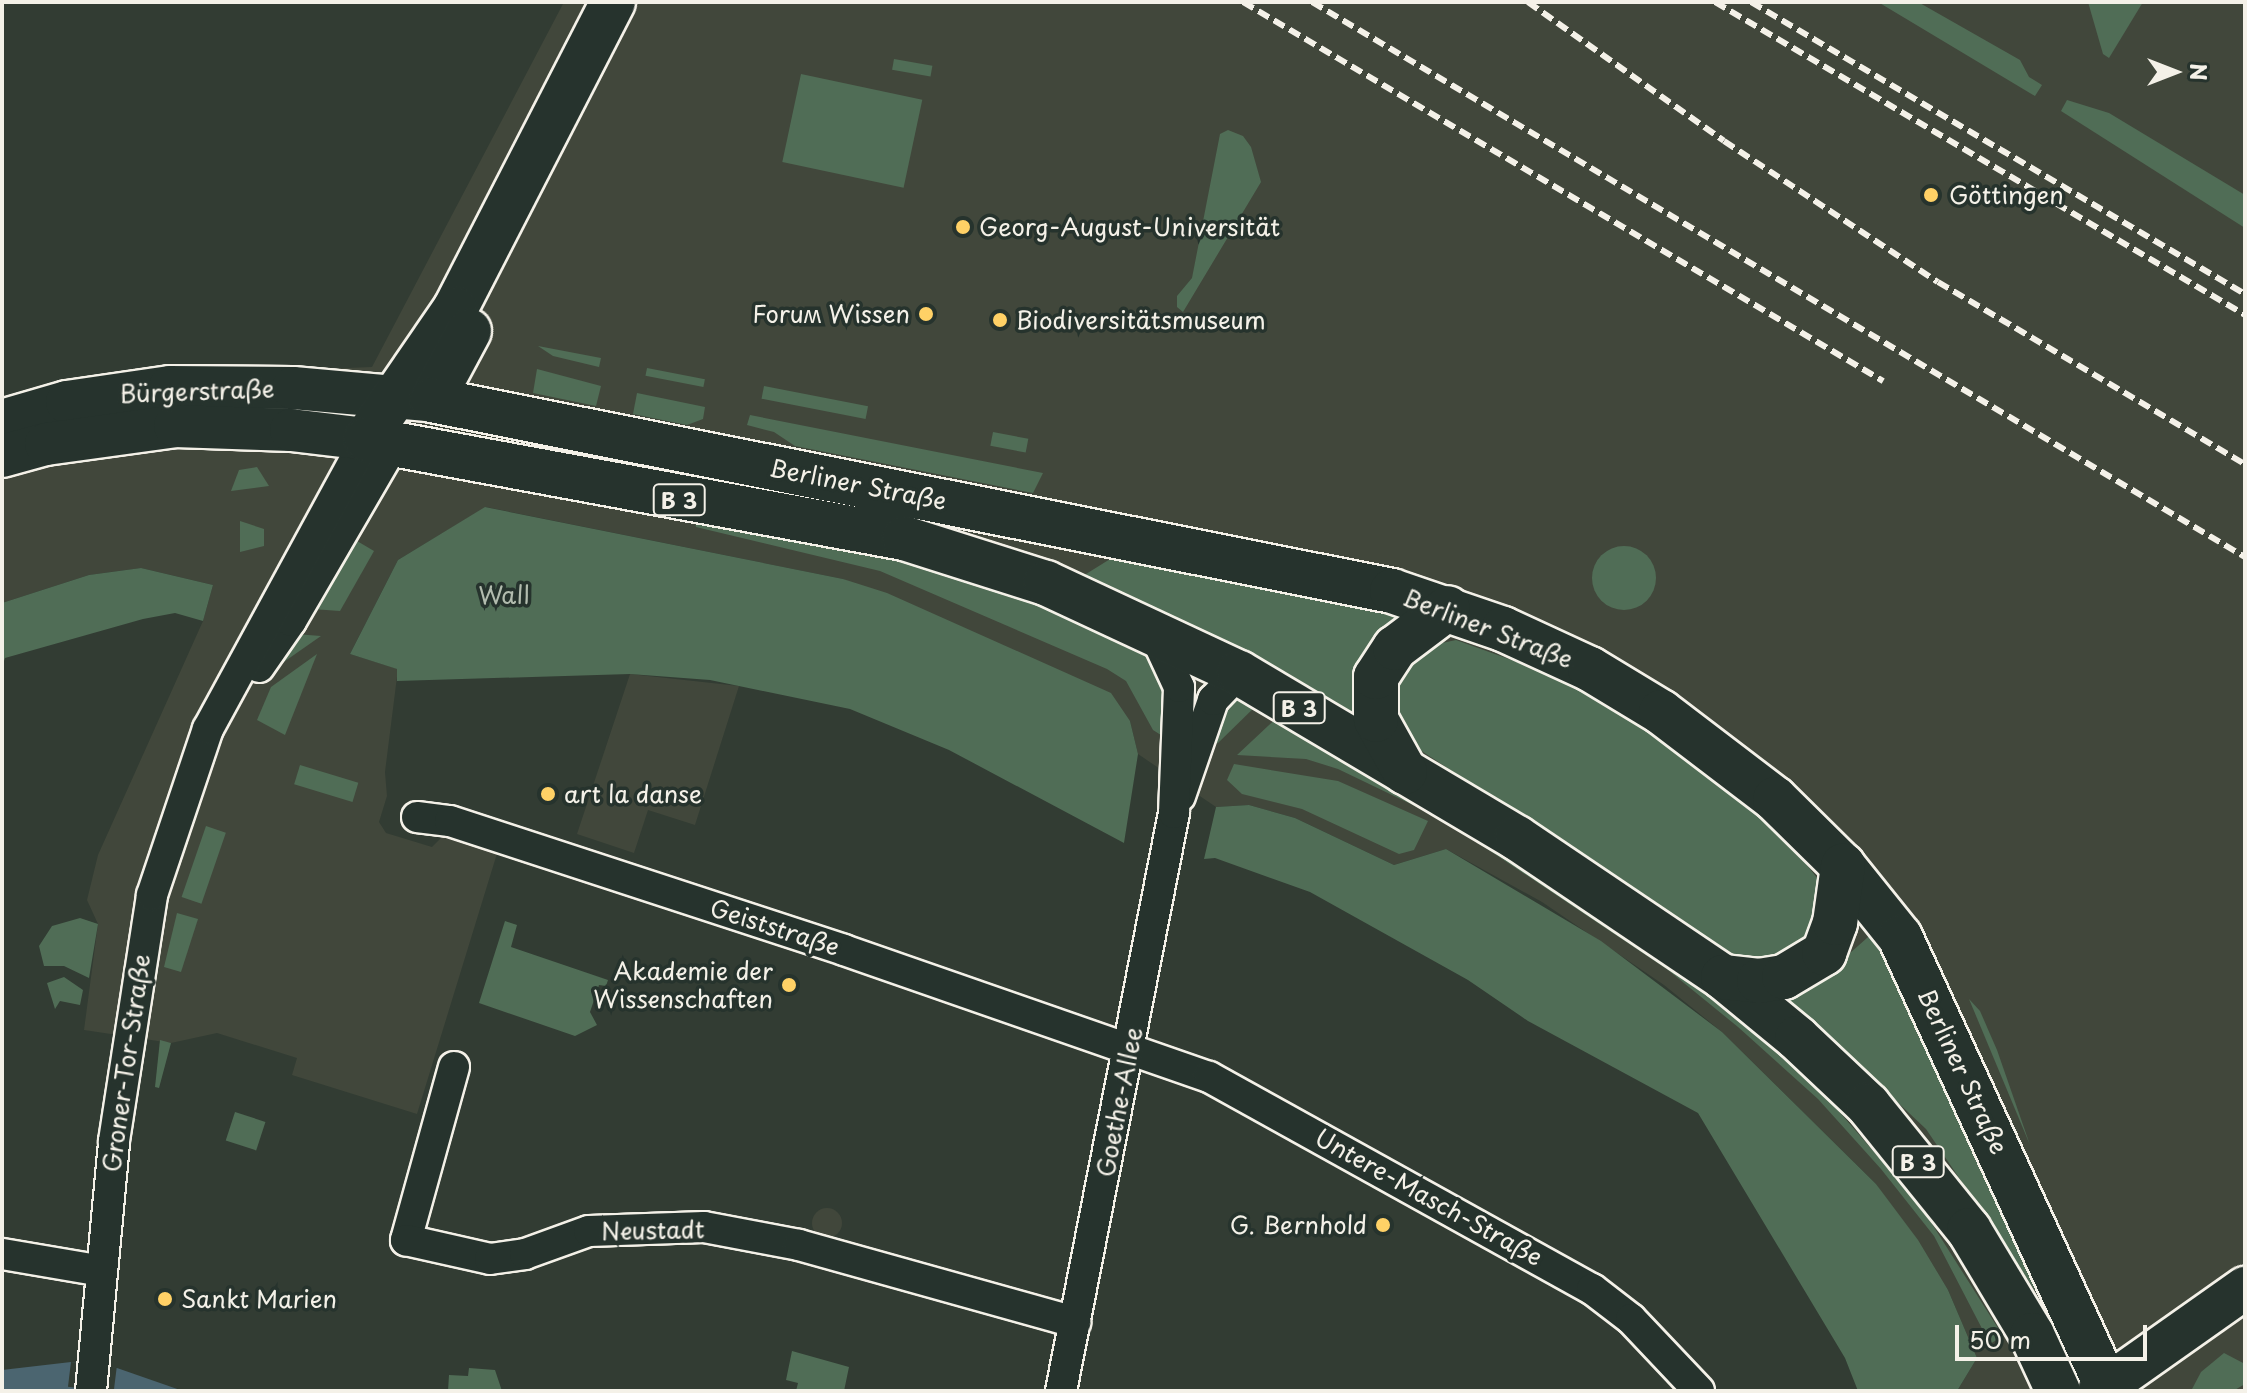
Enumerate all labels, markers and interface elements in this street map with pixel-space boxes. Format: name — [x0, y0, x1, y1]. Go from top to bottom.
north arrow — [2135, 32, 2215, 112]
text: N — [2183, 63, 2216, 81]
place label: Göttingen — [1949, 181, 2064, 209]
marker: Göttingen — [1920, 184, 1942, 206]
place label: Georg-August-Universität — [979, 213, 1280, 241]
marker: Georg-August-Universität — [954, 218, 972, 236]
place label: Foruʍ Wissen — [752, 300, 910, 328]
marker: Foruʍ Wissen — [917, 305, 935, 323]
place label: Biodiversitätsmuseum — [1016, 306, 1266, 334]
marker: Biodiversitätsmuseum — [991, 311, 1009, 329]
street label: Bürgerstraße — [119, 374, 275, 408]
street label: Berliner Straße — [766, 453, 950, 515]
road number: B 3 — [651, 482, 707, 518]
park label: Wall — [478, 581, 530, 609]
street label: Berliner Straße — [1398, 582, 1578, 674]
road number: B 3 — [1271, 690, 1327, 726]
place label: art la danse — [564, 780, 704, 808]
marker: art la danse — [539, 785, 557, 803]
street label: Geiststraße — [707, 893, 843, 961]
street label: Groner-Tor-Straße — [96, 952, 156, 1174]
place label: Akademie der Wissenschaften — [593, 957, 773, 1013]
marker: Akademie der Wissenschaften — [780, 976, 798, 994]
street label: Berliner Straße — [1912, 983, 2014, 1159]
street label: Goethe-Allee — [1090, 1025, 1148, 1179]
street label: Untere-Masch-Straße — [1310, 1122, 1548, 1272]
road number: B 3 — [1890, 1144, 1946, 1180]
place label: G. Bernhold — [1228, 1211, 1367, 1239]
street label: Neustadt — [601, 1215, 705, 1245]
marker: G. Bernhold — [1374, 1216, 1392, 1234]
place label: Sankt Marien — [181, 1285, 338, 1313]
marker: Sankt Marien — [156, 1290, 174, 1308]
scale bar — [1959, 1309, 2151, 1359]
text: 50 m — [1969, 1321, 2031, 1357]

